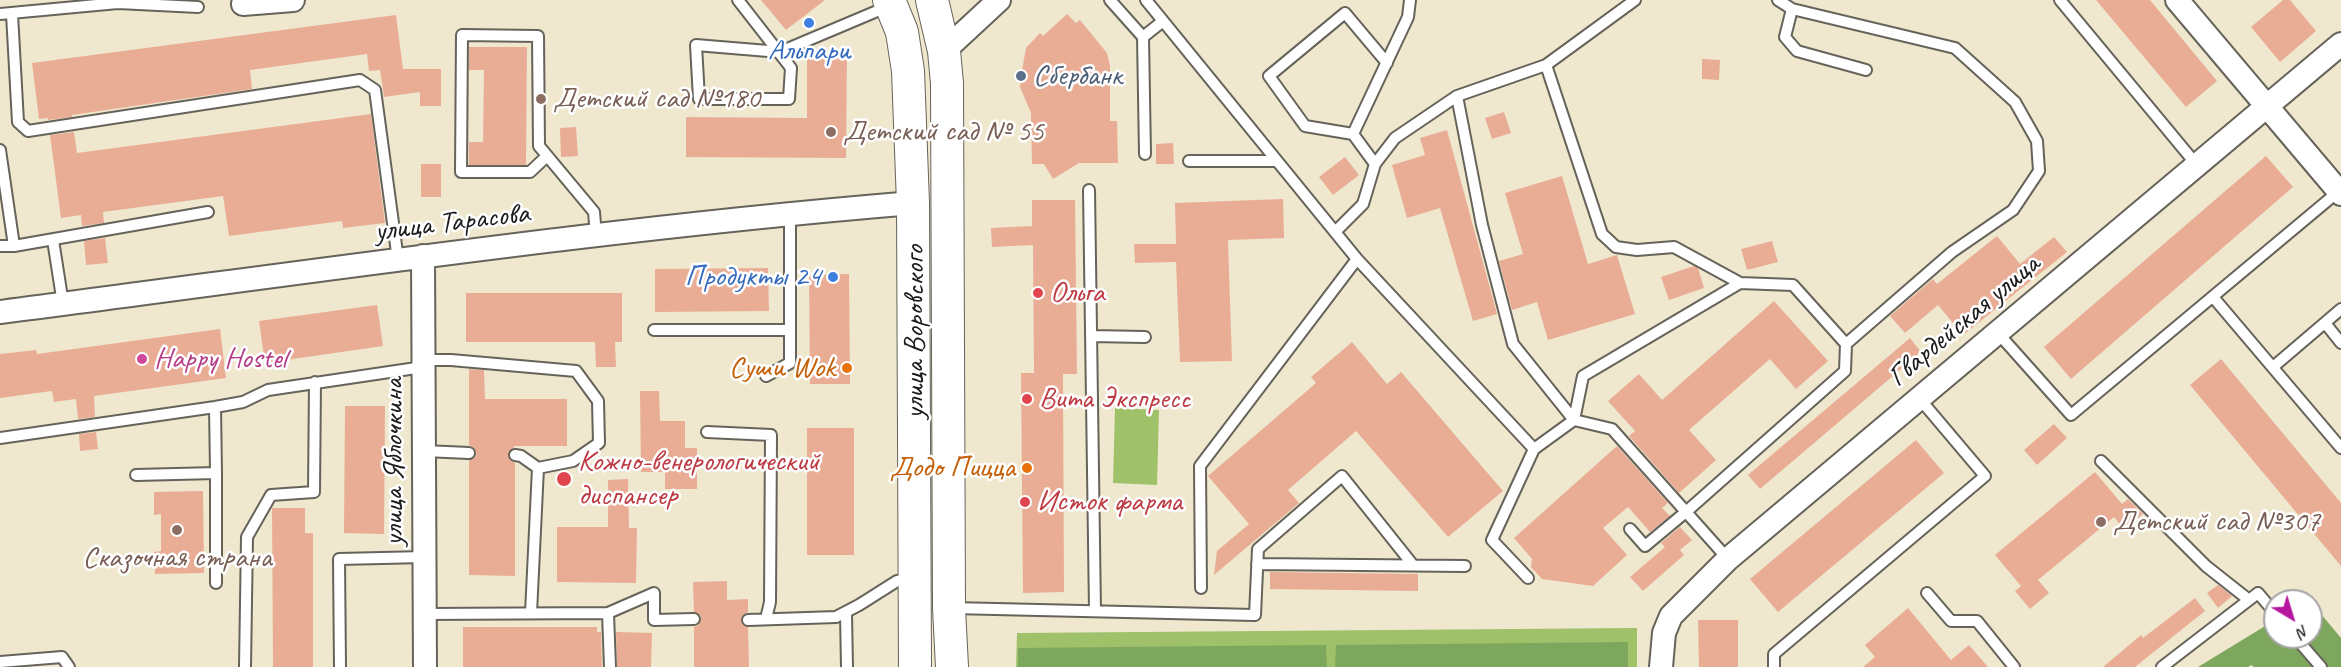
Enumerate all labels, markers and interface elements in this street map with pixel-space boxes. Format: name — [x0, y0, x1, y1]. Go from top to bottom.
marker: Альпари — [802, 16, 816, 30]
place label: Альпари — [768, 33, 850, 69]
place label: Сбербанк — [1033, 58, 1122, 94]
marker: Сбербанк — [1014, 69, 1028, 83]
place label: Детский сад №180 — [553, 81, 760, 117]
marker: Детский сад №180 — [534, 92, 548, 106]
place label: Детский сад № 55 — [843, 114, 1044, 150]
marker: Детский сад № 55 — [824, 125, 838, 139]
street label: улица Тарасова — [372, 196, 532, 250]
street label: улица Воровского — [897, 245, 933, 419]
street label: Гвардейская улица — [1881, 247, 2047, 395]
place label: Продукты 24 — [685, 259, 821, 295]
marker: Продукты 24 — [826, 270, 840, 284]
place label: Ольга — [1050, 275, 1105, 311]
marker: Ольга — [1031, 286, 1045, 300]
place label: Happy Hostel — [154, 341, 287, 377]
place label: Суши Wok — [729, 350, 835, 386]
marker: Happy Hostel — [135, 352, 149, 366]
marker: Суши Wok — [840, 361, 854, 375]
street label: улица Яблочкина — [376, 378, 412, 546]
place label: Вита Экспресс — [1039, 381, 1190, 417]
marker: Вита Экспресс — [1020, 392, 1034, 406]
place label: Кожно-венерологический диспансер — [578, 444, 819, 514]
place label: Додо Пицца — [890, 450, 1015, 486]
marker: Додо Пицца — [1020, 461, 1034, 475]
marker: Кожно-венерологический диспансер — [555, 470, 573, 488]
place label: Исток фарма — [1037, 484, 1182, 520]
marker: Исток фарма — [1018, 495, 1032, 509]
place label: Детский сад №307 — [2113, 504, 2320, 540]
marker: Детский сад №307 — [2094, 515, 2108, 529]
marker: Сказочная страна — [170, 523, 184, 537]
place label: Сказочная страна — [83, 540, 271, 576]
north arrow — [2263, 589, 2323, 649]
text: N — [2293, 621, 2313, 643]

